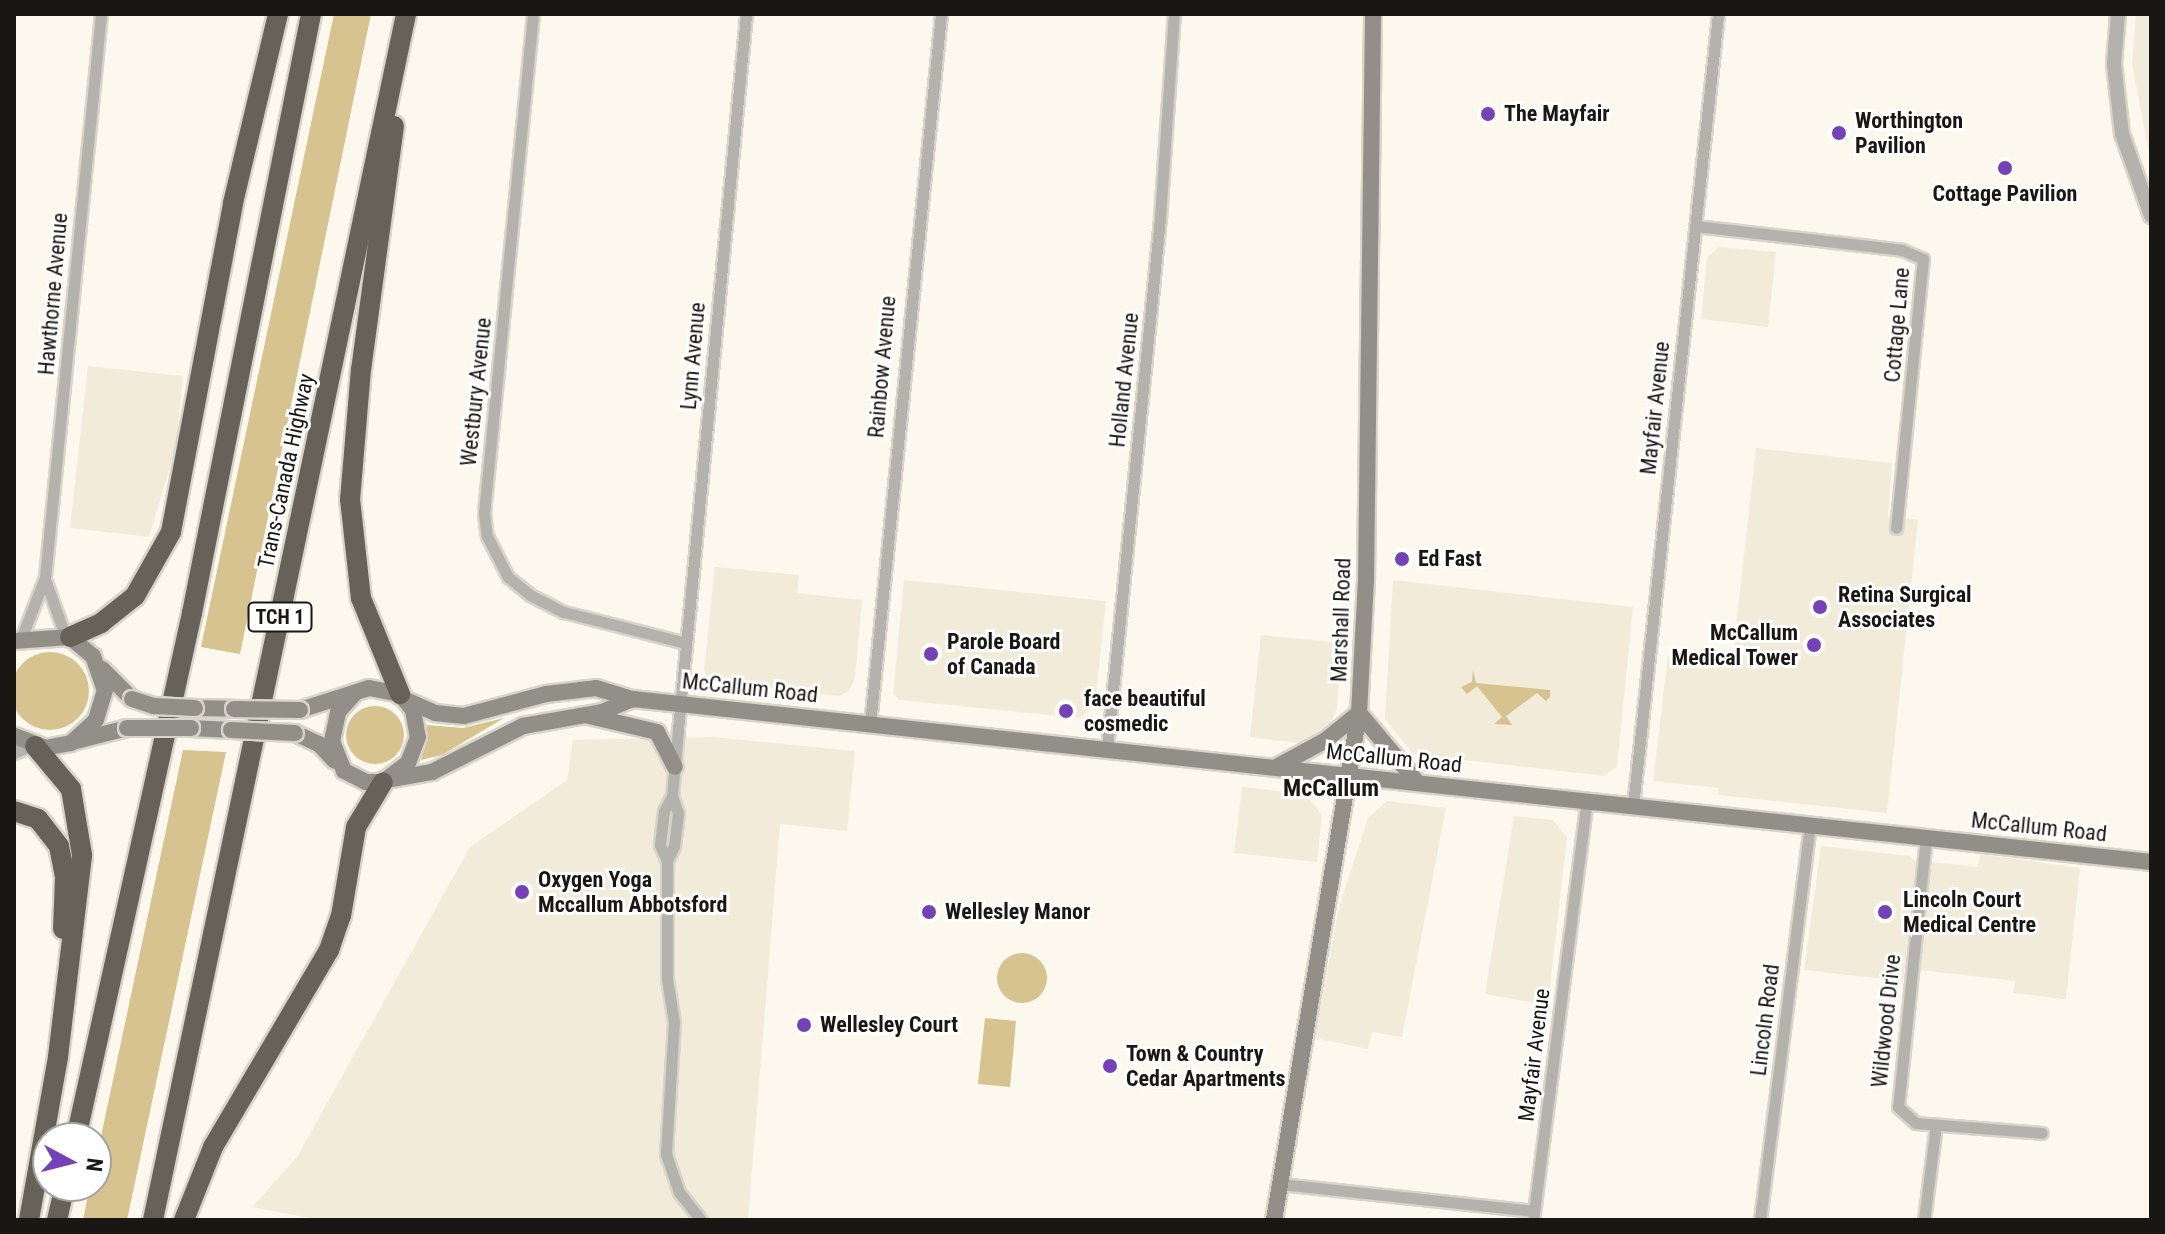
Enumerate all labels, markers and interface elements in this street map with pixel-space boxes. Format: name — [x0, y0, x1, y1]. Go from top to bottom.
place label: The Mayfair — [1504, 101, 1610, 127]
marker: The Mayfair — [1479, 105, 1497, 123]
place label: Worthington Pavilion — [1855, 107, 1963, 158]
marker: Worthington Pavilion — [1830, 124, 1848, 142]
marker: Cottage Pavilion — [1996, 159, 2014, 177]
place label: Cottage Pavilion — [1933, 181, 2077, 207]
street label: Hawthorne Avenue — [33, 212, 73, 376]
street label: Cottage Lane — [1879, 266, 1915, 384]
street label: Rainbow Avenue — [863, 295, 901, 439]
street label: Lynn Avenue — [675, 301, 711, 411]
street label: Holland Avenue — [1104, 311, 1144, 449]
street label: Westbury Avenue — [455, 316, 497, 468]
street label: Mayfair Avenue — [1635, 340, 1675, 476]
street label: Trans-Canada Highway — [252, 371, 320, 571]
place label: Ed Fast — [1418, 546, 1482, 572]
marker: Ed Fast — [1393, 550, 1411, 568]
street label: Marshall Road — [1326, 557, 1356, 683]
place label: Retina Surgical Associates — [1838, 581, 1972, 632]
marker: Retina Surgical Associates — [1809, 596, 1831, 618]
road number: TCH 1 — [246, 601, 314, 633]
place label: McCallum Medical Tower — [1671, 619, 1798, 670]
place label: Parole Board of Canada — [947, 628, 1060, 680]
marker: McCallum Medical Tower — [1805, 636, 1823, 654]
marker: Parole Board of Canada — [922, 645, 940, 663]
street label: McCallum Road — [681, 668, 819, 708]
place label: face beautiful cosmedic — [1084, 685, 1206, 736]
marker: face beautiful cosmedic — [1055, 700, 1077, 722]
street label: McCallum Road — [1325, 738, 1463, 778]
district label: McCallum — [1283, 775, 1379, 803]
street label: McCallum Road — [1970, 807, 2108, 847]
place label: Oxygen Yoga Mccallum Abbotsford — [538, 866, 727, 918]
marker: Oxygen Yoga Mccallum Abbotsford — [513, 883, 531, 901]
place label: Lincoln Court Medical Centre — [1903, 886, 2036, 938]
place label: Wellesley Manor — [945, 899, 1090, 925]
marker: Lincoln Court Medical Centre — [1874, 901, 1896, 923]
marker: Wellesley Manor — [920, 903, 938, 921]
street label: Wildwood Drive — [1866, 953, 1906, 1089]
street label: Lincoln Road — [1745, 963, 1785, 1077]
street label: Mayfair Avenue — [1513, 987, 1555, 1123]
place label: Wellesley Court — [820, 1012, 958, 1038]
marker: Wellesley Court — [795, 1016, 813, 1034]
place label: Town & Country Cedar Apartments — [1126, 1040, 1286, 1092]
marker: Town & Country Cedar Apartments — [1101, 1057, 1119, 1075]
north arrow — [32, 1122, 112, 1202]
text: N — [81, 1157, 108, 1173]

